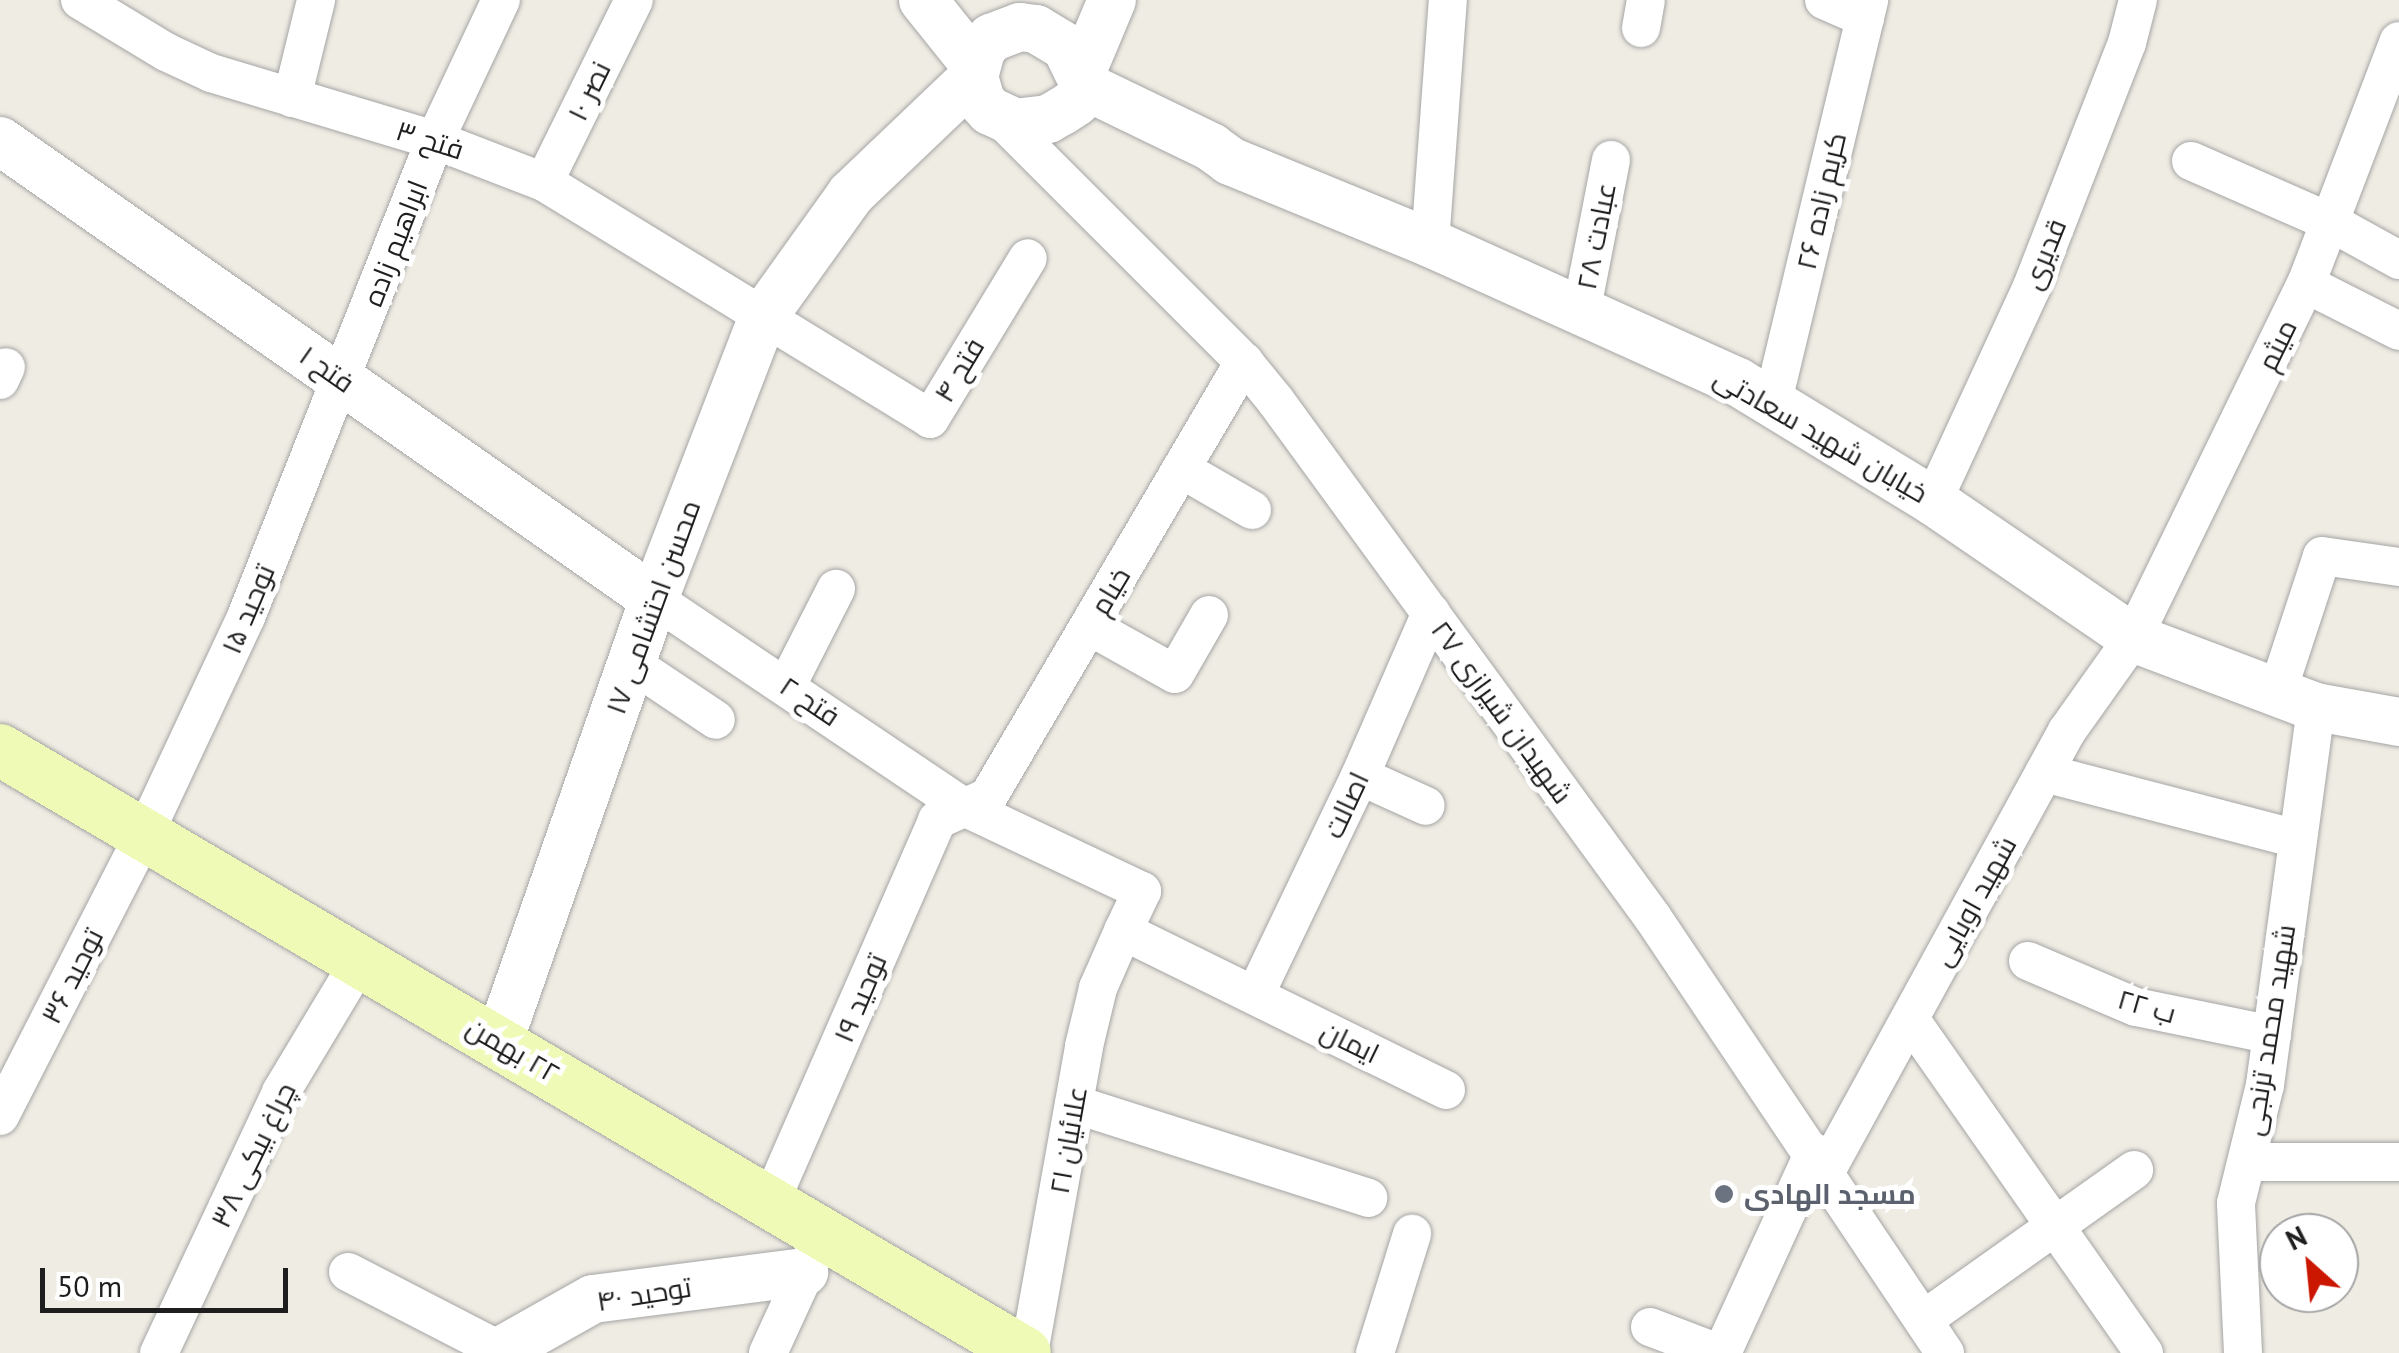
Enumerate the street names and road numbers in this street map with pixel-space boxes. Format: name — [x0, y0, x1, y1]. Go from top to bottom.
street label: نصر ۱۰ — [560, 56, 618, 126]
street label: فتح ۳ — [392, 113, 468, 167]
street label: کریم زاده ۲۶ — [1789, 129, 1853, 273]
street label: ابراهیم زاده — [356, 175, 434, 311]
street label: عبادت ۲۸ — [1569, 180, 1623, 292]
street label: قدیری — [2015, 214, 2073, 294]
street label: میثم — [2250, 314, 2304, 376]
street label: فتح ۴ — [927, 332, 991, 408]
street label: فتح ۱ — [293, 338, 361, 400]
street label: خیابان شهید سعادتی — [1708, 360, 1934, 510]
street label: محسن احتشامی ۱۷ — [599, 495, 707, 719]
street label: توحید ۱۵ — [214, 559, 282, 659]
street label: خیام — [1083, 561, 1137, 621]
street label: شهیدان شیرازی ۲۷ — [1424, 614, 1580, 810]
street label: فتح ۲ — [774, 669, 846, 733]
street label: اصالت — [1316, 766, 1376, 844]
street label: شهید اوبایی — [1925, 830, 2023, 972]
street label: شهید محمد ترنجی — [2236, 922, 2302, 1138]
street label: توحید ۳۶ — [34, 923, 110, 1029]
street label: توحید ۱۹ — [826, 949, 894, 1047]
street label: ب ۲۲ — [2114, 982, 2180, 1030]
street label: ٢٢ بهمن — [461, 1010, 565, 1090]
street label: ایمان — [1315, 1014, 1385, 1070]
street label: چراغ بیکی ۳۸ — [203, 1077, 303, 1233]
street label: علائیان ۲۱ — [1042, 1083, 1094, 1197]
street label: توحید ۴۰ — [594, 1270, 694, 1318]

